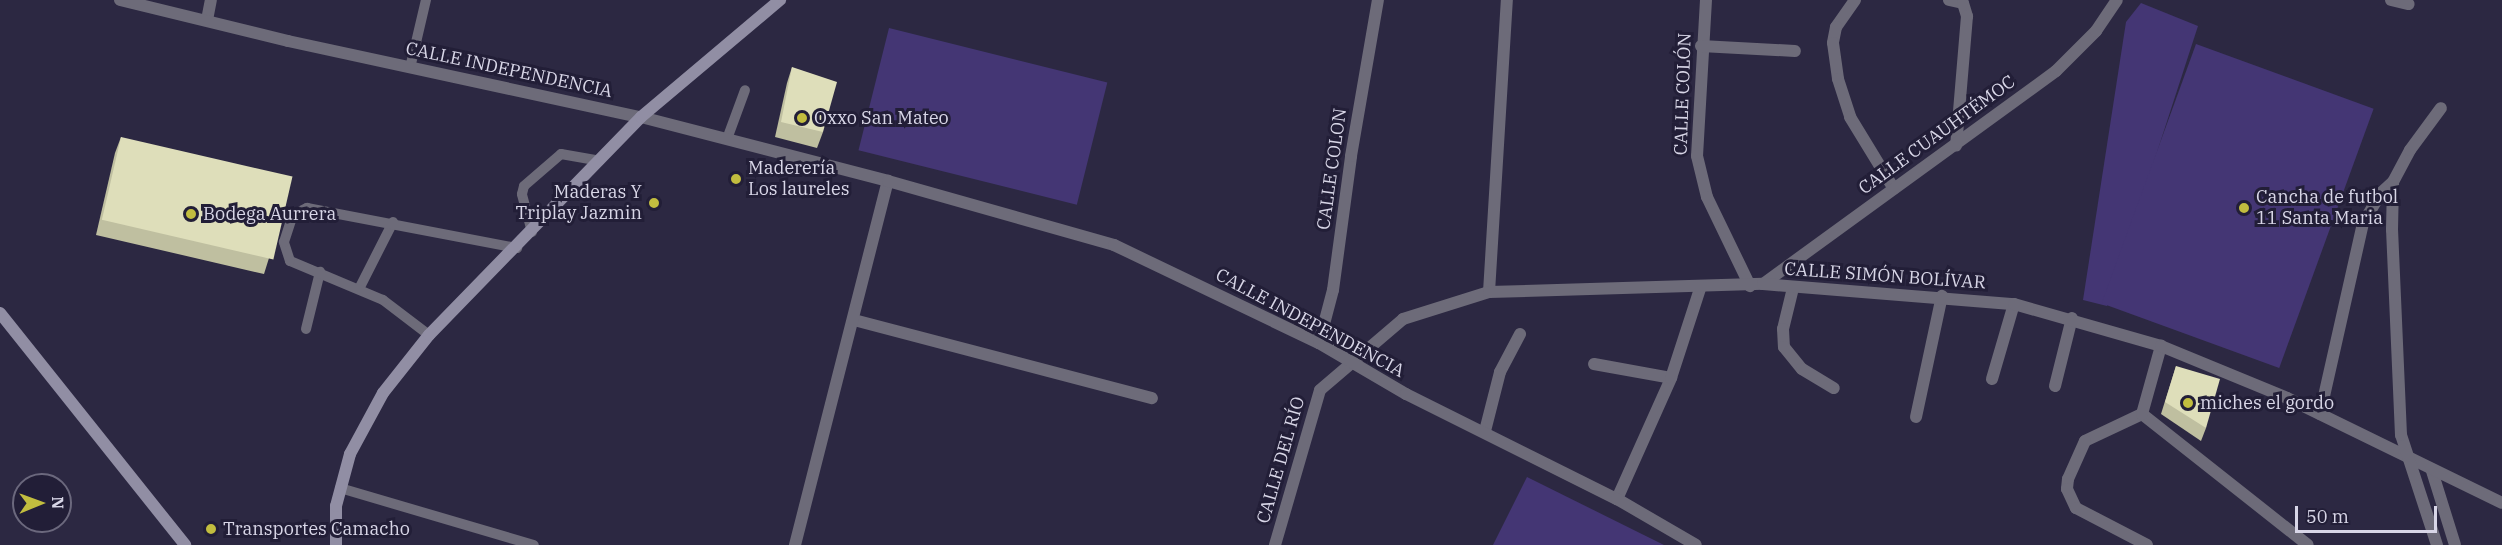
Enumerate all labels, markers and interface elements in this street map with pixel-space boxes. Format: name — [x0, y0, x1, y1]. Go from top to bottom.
street label: CALLE COLÓN — [1670, 32, 1696, 156]
street label: CALLE INDEPENDENCIA — [404, 38, 614, 102]
street label: CALLE CUAUHTÉMOC — [1854, 71, 2020, 199]
place label: Oxxo San Mateo — [814, 107, 949, 129]
street label: CALLE COLON — [1313, 107, 1351, 231]
marker: Oxxo San Mateo — [795, 111, 809, 125]
place label: Maderería Los laureles — [748, 158, 850, 201]
marker: Maderería Los laureles — [729, 172, 743, 186]
place label: Maderas Y Triplay Jazmin — [516, 182, 642, 224]
place label: Cancha de futbol 11 Santa Maria — [2256, 187, 2398, 230]
marker: Maderas Y Triplay Jazmin — [647, 196, 661, 210]
marker: Cancha de futbol 11 Santa Maria — [2237, 201, 2251, 215]
place label: Bodega Aurrera — [203, 203, 336, 225]
marker: Bodega Aurrera — [184, 207, 198, 221]
street label: CALLE SIMÓN BOLÍVAR — [1784, 258, 1986, 294]
street label: CALLE INDEPENDENCIA — [1212, 264, 1408, 382]
place label: miches el gordo — [2200, 392, 2334, 414]
street label: CALLE DEL RÍO — [1253, 394, 1309, 526]
marker: miches el gordo — [2181, 396, 2195, 410]
north arrow — [12, 473, 72, 533]
scale bar — [2298, 494, 2440, 532]
text: N — [48, 496, 68, 509]
text: 50 m — [2306, 505, 2349, 528]
place label: Transportes Camacho — [223, 518, 410, 540]
marker: Transportes Camacho — [204, 522, 218, 536]

